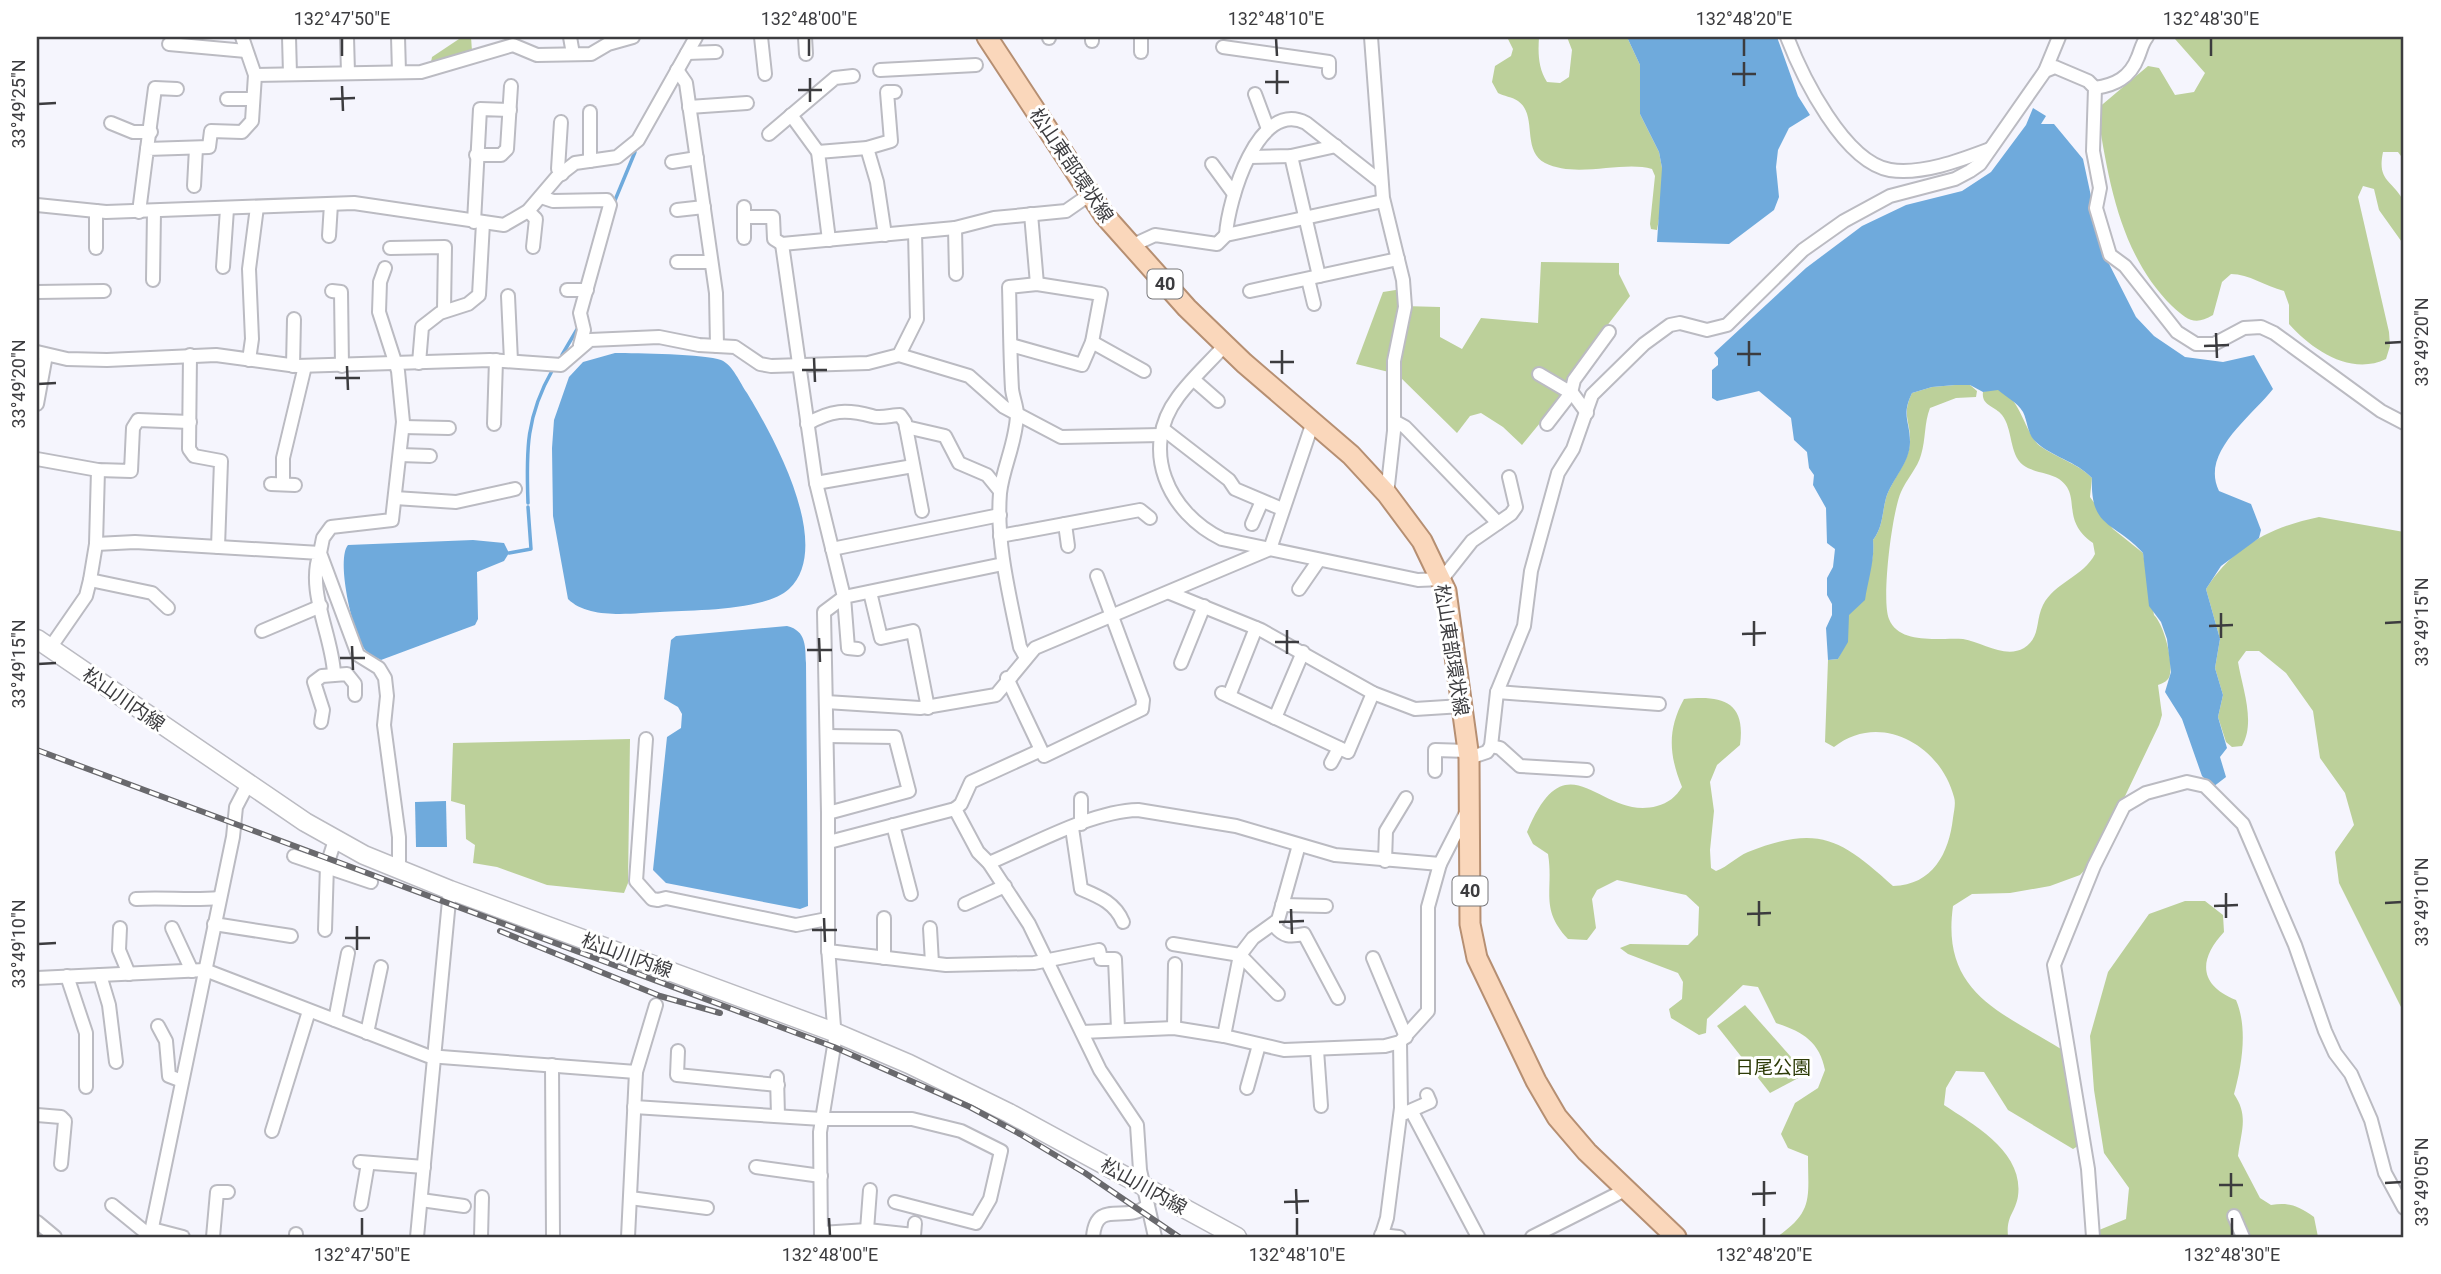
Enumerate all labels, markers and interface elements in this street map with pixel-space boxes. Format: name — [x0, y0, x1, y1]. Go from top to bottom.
text: 132°47'50"E — [294, 8, 390, 29]
text: 132°48'00"E — [761, 8, 857, 29]
text: 132°48'10"E — [1228, 8, 1324, 29]
text: 132°48'20"E — [1696, 8, 1792, 29]
text: 132°48'30"E — [2163, 8, 2259, 29]
text: 33°49'25"N — [8, 59, 29, 149]
street label: 松山東部環状線 — [1025, 104, 1118, 227]
road number: 40 — [1148, 270, 1182, 298]
text: 33°49'20"N — [2411, 297, 2432, 387]
text: 33°49'20"N — [8, 339, 29, 429]
text: 33°49'15"N — [2411, 577, 2432, 667]
street label: 松山東部環状線 — [1430, 583, 1473, 718]
text: 33°49'15"N — [8, 619, 29, 709]
street label: 松山川内線 — [78, 663, 169, 736]
text: 33°49'10"N — [2411, 857, 2432, 947]
road number: 40 — [1452, 876, 1488, 906]
text: 33°49'10"N — [8, 899, 29, 989]
street label: 松山川内線 — [578, 928, 675, 983]
park label: 日尾公園 — [1735, 1056, 1811, 1079]
text: 33°49'05"N — [2411, 1137, 2432, 1227]
street label: 松山川内線 — [1097, 1153, 1191, 1220]
text: 132°47'50"E — [314, 1244, 410, 1265]
text: 132°48'00"E — [782, 1244, 878, 1265]
text: 132°48'10"E — [1249, 1244, 1345, 1265]
text: 132°48'20"E — [1716, 1244, 1812, 1265]
text: 132°48'30"E — [2184, 1244, 2280, 1265]

